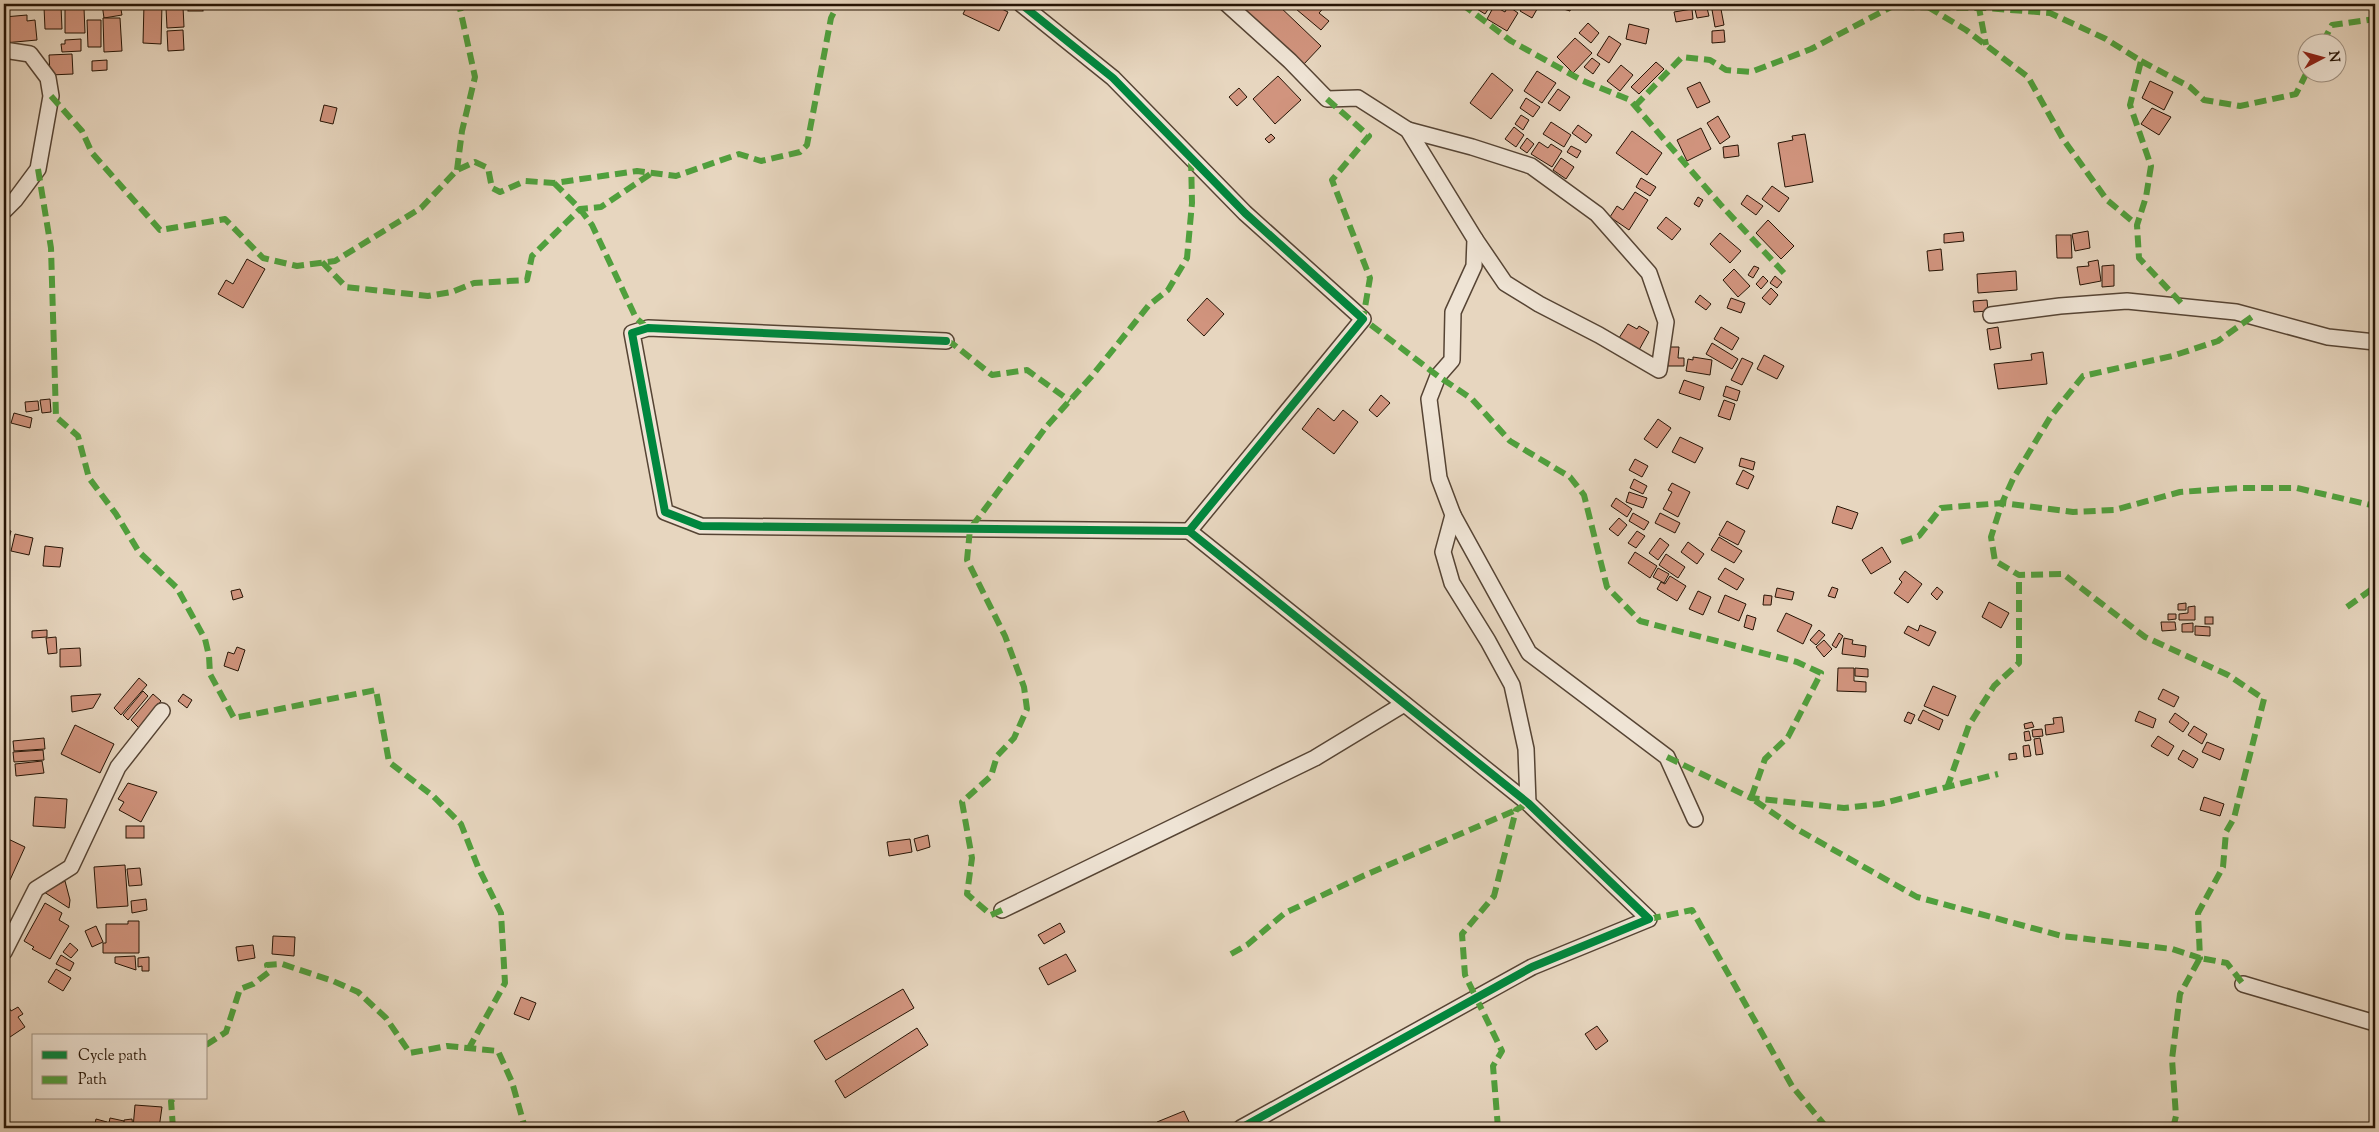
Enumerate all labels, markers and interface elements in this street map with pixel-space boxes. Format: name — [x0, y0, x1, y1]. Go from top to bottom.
north arrow — [2296, 32, 2346, 82]
text: N — [2322, 50, 2343, 63]
legend — [32, 1034, 208, 1100]
text: Cycle path — [78, 1046, 147, 1067]
text: Path — [78, 1070, 107, 1091]

